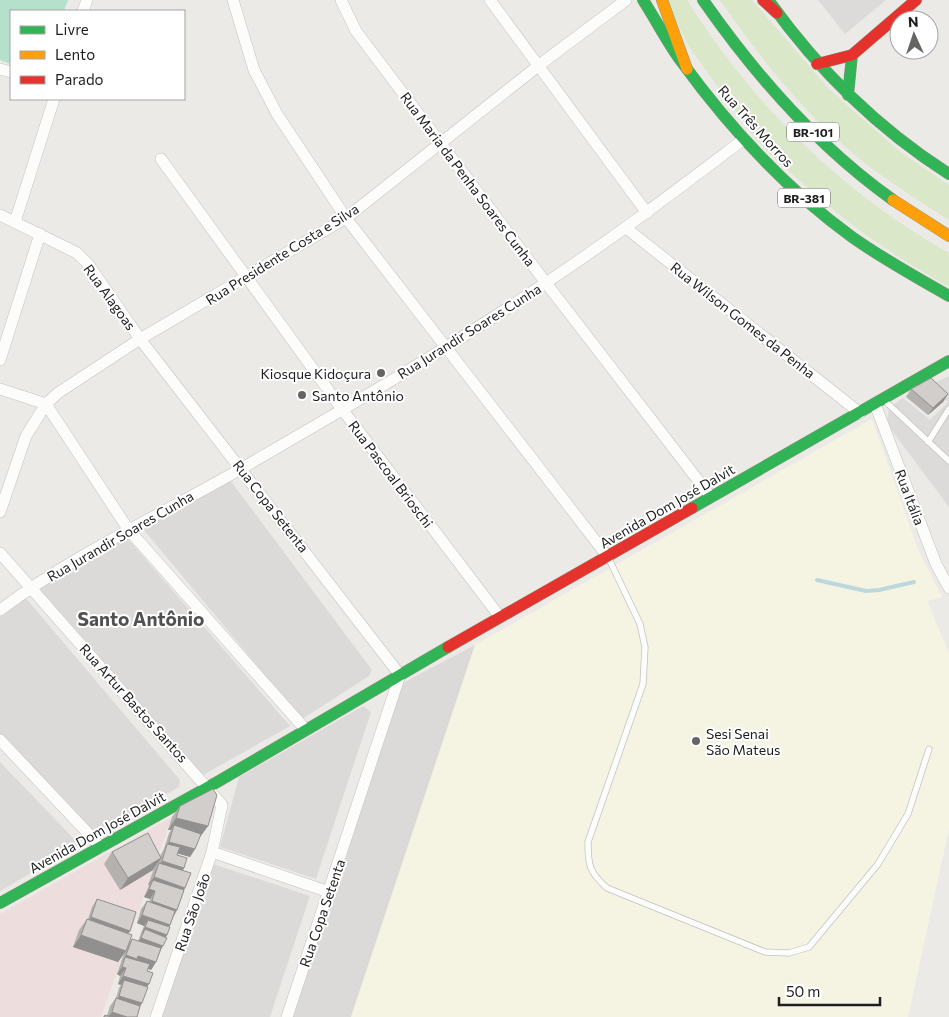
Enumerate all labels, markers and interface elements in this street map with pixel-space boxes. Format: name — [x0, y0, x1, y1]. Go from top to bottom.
legend — [10, 10, 185, 100]
north arrow — [889, 10, 939, 60]
text: N — [908, 13, 919, 30]
text: Livre — [55, 20, 89, 38]
text: Lento — [55, 45, 95, 63]
text: Parado — [55, 70, 104, 88]
street label: Rua Três Morros — [715, 82, 797, 170]
street label: Rua Maria da Penha Soares Cunha — [397, 89, 539, 269]
road number: BR-101 — [787, 122, 839, 142]
road number: BR-381 — [778, 188, 830, 208]
street label: Rua Presidente Costa e Silva — [202, 200, 362, 308]
street label: Rua Wilson Gomes da Penha — [667, 258, 819, 382]
street label: Rua Alagoas — [80, 261, 140, 333]
street label: Rua Jurandir Soares Cunha — [394, 280, 544, 382]
place label: Kiosque Kidoçura — [260, 365, 371, 382]
marker: Kiosque Kidoçura — [375, 367, 387, 379]
place label: Santo Antônio — [312, 387, 404, 404]
marker: Santo Antônio — [296, 389, 308, 401]
street label: Rua Pascoal Brioschi — [345, 417, 437, 531]
street label: Rua Copa Setenta — [230, 456, 312, 556]
street label: Avenida Dom José Dalvit — [596, 460, 738, 552]
street label: Rua Itália — [892, 467, 928, 527]
street label: Rua Jurandir Soares Cunha — [44, 487, 196, 585]
district label: Santo Antônio — [78, 607, 204, 630]
street label: Rua Artur Bastos Santos — [76, 640, 192, 766]
place label: Sesi Senai São Mateus — [706, 725, 780, 758]
marker: Sesi Senai São Mateus — [690, 735, 702, 747]
street label: Avenida Dom José Dalvit — [26, 787, 168, 877]
street label: Rua Copa Setenta — [296, 857, 348, 969]
street label: Rua São João — [171, 871, 213, 953]
scale bar — [779, 974, 880, 1006]
text: 50 m — [786, 982, 820, 1000]

